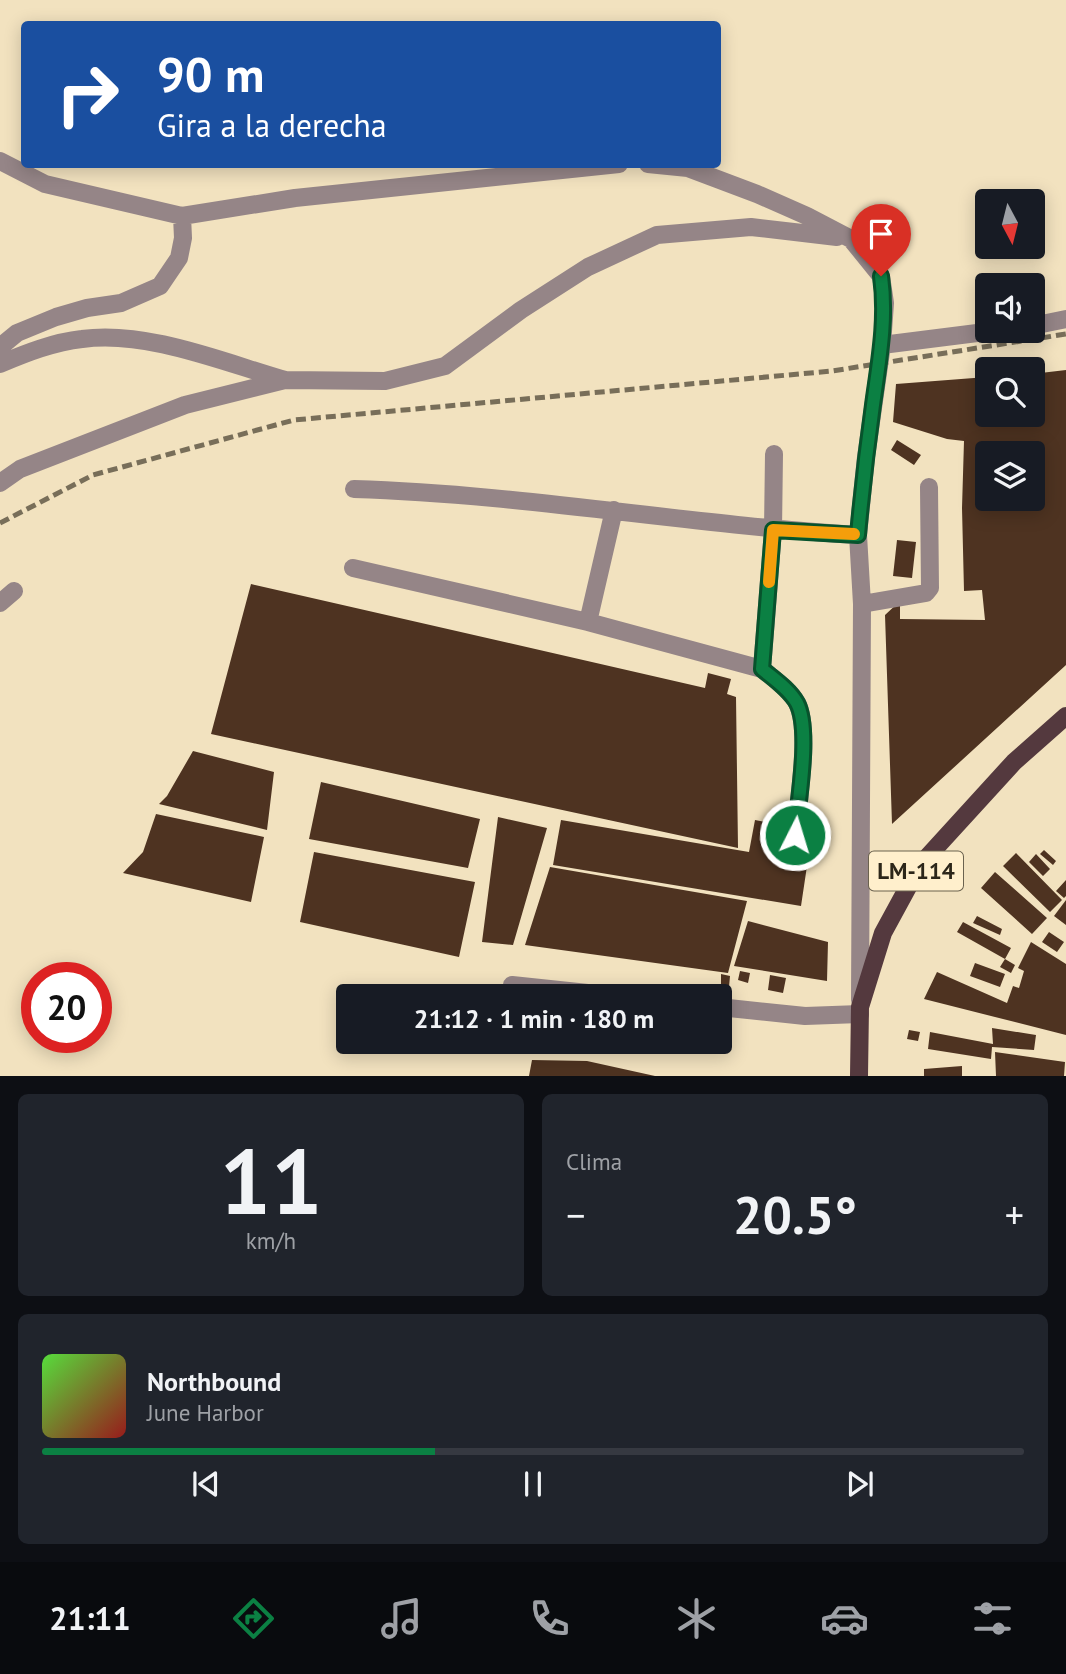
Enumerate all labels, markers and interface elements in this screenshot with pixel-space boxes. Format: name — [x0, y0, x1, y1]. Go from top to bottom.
text: 90 m — [157, 42, 264, 106]
icon: right — [42, 49, 133, 140]
text: Gira a la derecha — [157, 104, 387, 146]
north arrow — [975, 189, 1045, 259]
map controls — [975, 189, 1045, 511]
pin — [851, 204, 911, 276]
icon: arrive — [862, 215, 900, 253]
button: sound — [975, 273, 1045, 343]
button: search — [975, 357, 1045, 427]
button: layers — [975, 441, 1045, 511]
position arrow — [758, 798, 832, 872]
road number: LM-114 — [869, 852, 963, 890]
speed limit sign: 20 — [21, 962, 112, 1053]
text: 21:12 · 1 min · 180 m — [414, 1002, 654, 1035]
text: 11 — [219, 1121, 323, 1239]
text: Clima — [566, 1147, 622, 1176]
text: 20.5° — [733, 1181, 857, 1248]
text: − — [566, 1190, 585, 1239]
text: + — [1005, 1190, 1024, 1239]
text: km/h — [246, 1226, 296, 1255]
text: Northbound — [147, 1365, 281, 1398]
text: June Harbor — [147, 1398, 264, 1427]
icon: previous — [187, 1465, 225, 1503]
icon: pause — [514, 1465, 552, 1503]
icon: next — [841, 1465, 879, 1503]
icon: directions — [229, 1594, 278, 1643]
icon: music — [377, 1594, 426, 1643]
icon: phone — [525, 1594, 574, 1643]
icon: climate — [672, 1594, 721, 1643]
icon: car — [820, 1594, 869, 1643]
icon: filters — [968, 1594, 1017, 1643]
text: 21:11 — [49, 1597, 131, 1639]

